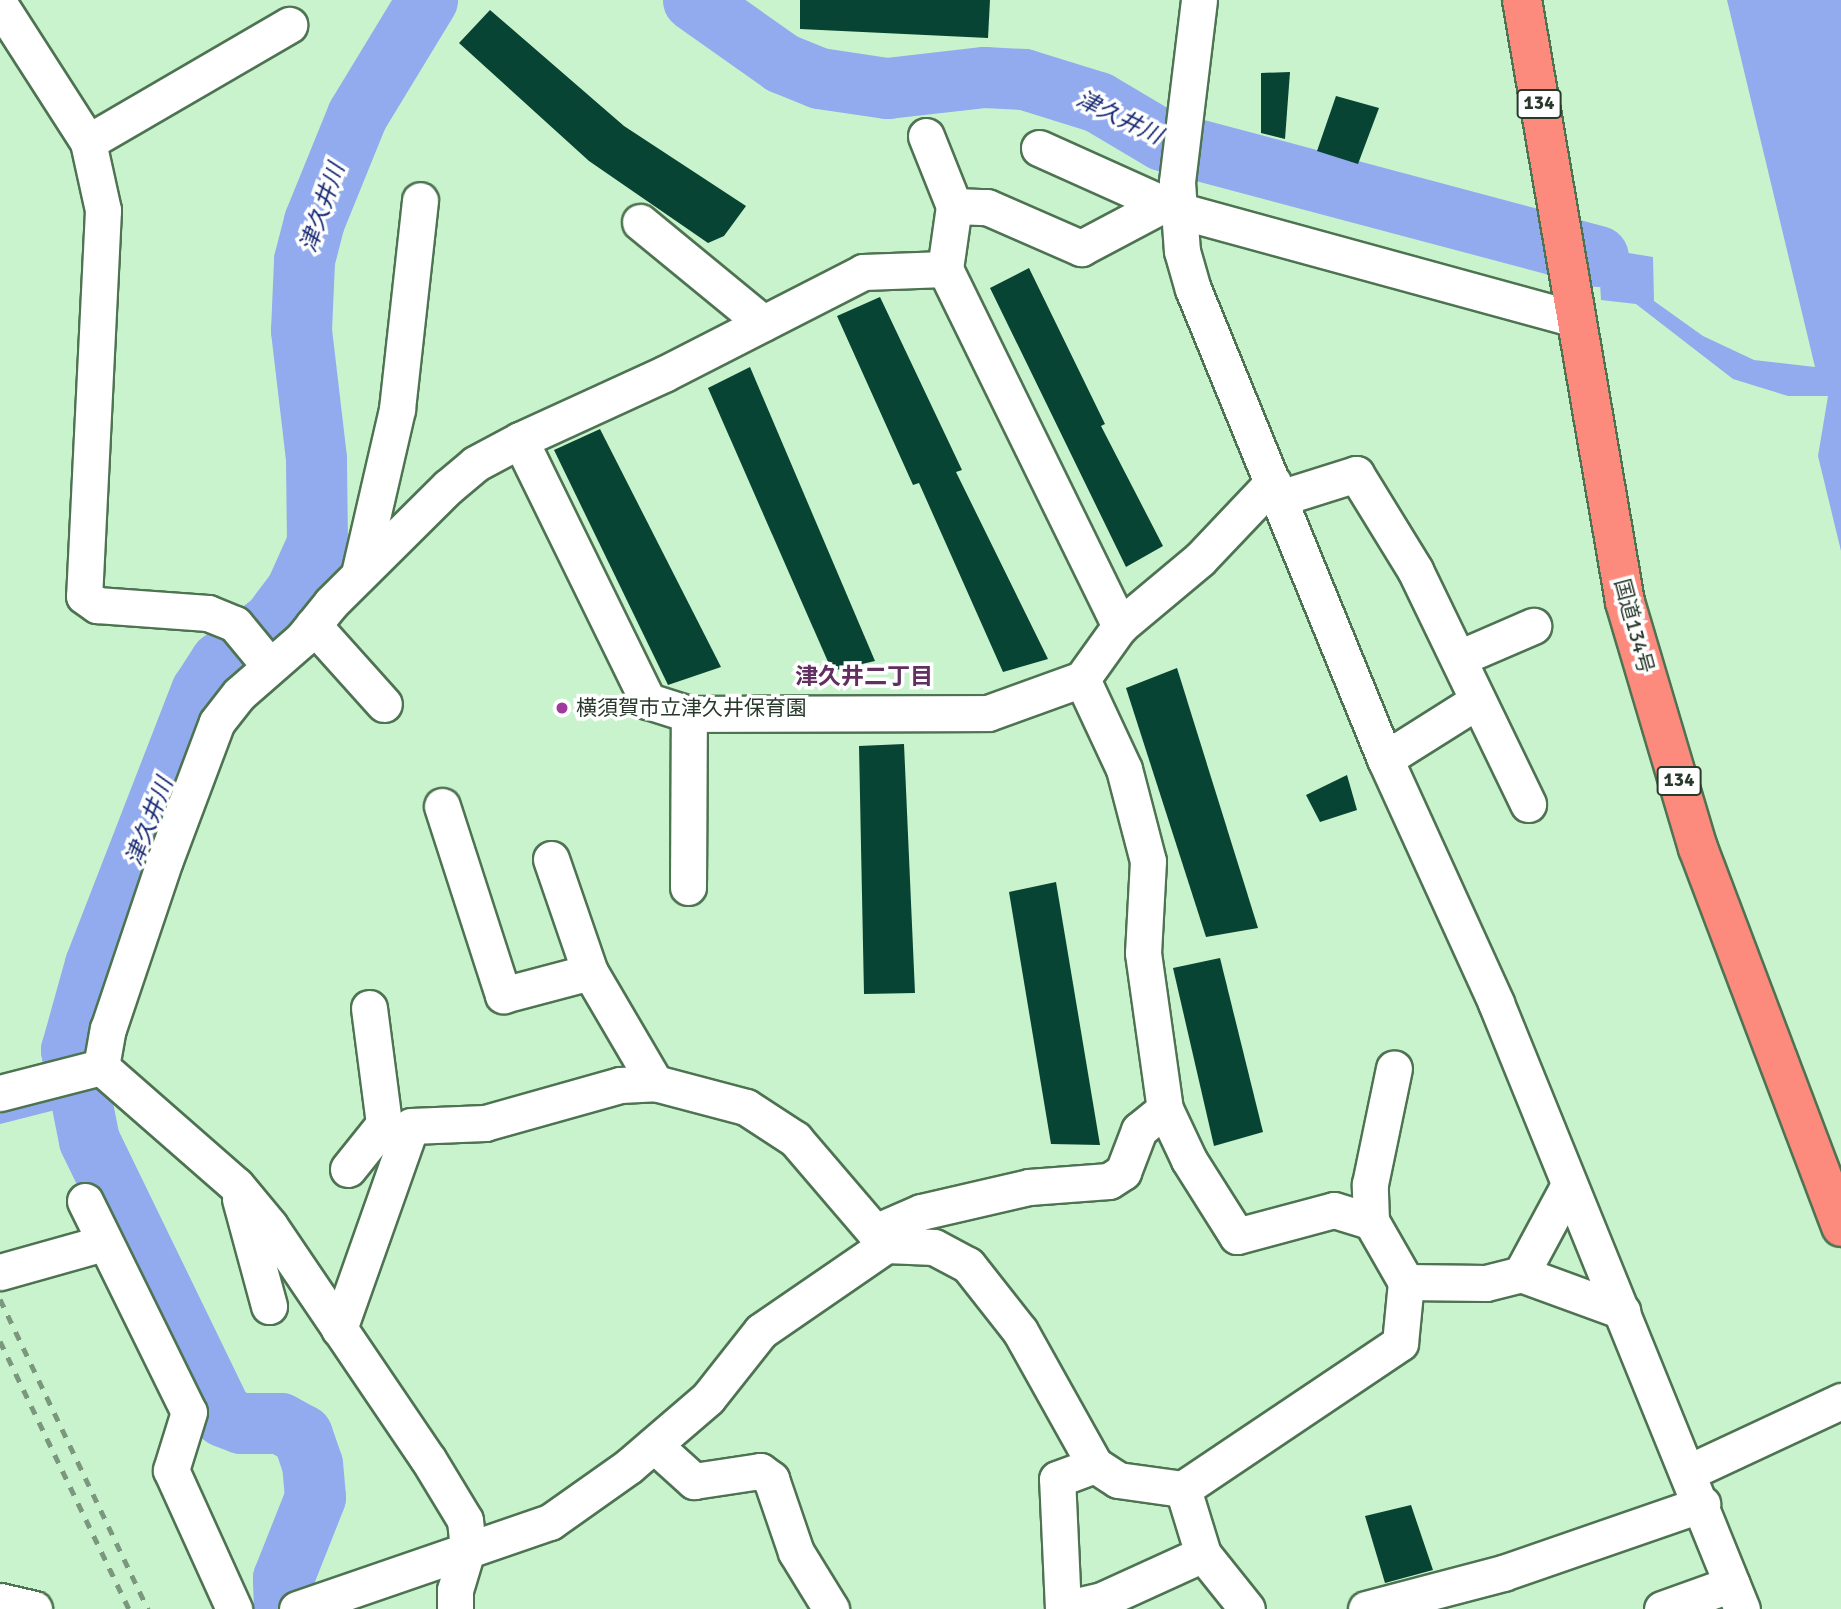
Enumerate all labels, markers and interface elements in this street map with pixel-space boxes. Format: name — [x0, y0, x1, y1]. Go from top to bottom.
water label: 津久井川 — [1072, 85, 1166, 151]
road number: 134 — [1516, 88, 1562, 120]
water label: 津久井川 — [295, 160, 351, 256]
street label: 国道134号 — [1609, 576, 1659, 676]
district label: 津久井二丁目 — [795, 663, 933, 691]
place label: 横須賀市立津久井保育園 — [576, 695, 807, 721]
marker: 横須賀市立津久井保育園 — [554, 700, 570, 716]
road number: 134 — [1656, 766, 1702, 796]
water label: 津久井川 — [121, 774, 179, 870]

